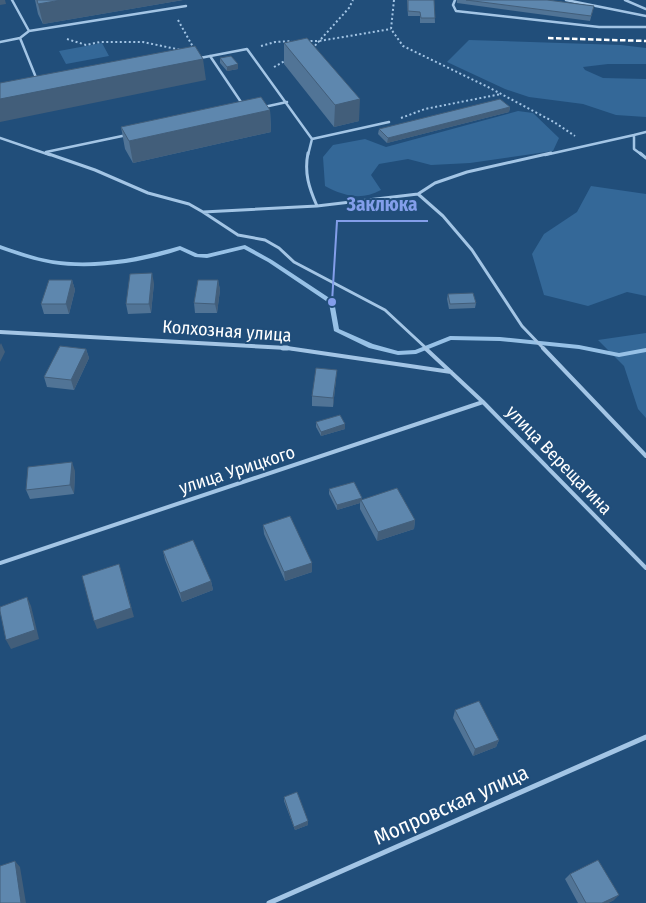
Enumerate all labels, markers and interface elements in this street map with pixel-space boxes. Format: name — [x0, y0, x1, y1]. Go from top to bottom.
callout: Заклюка — [337, 187, 428, 221]
text: Заклюка — [346, 193, 417, 216]
street label: Колхозная улица — [162, 316, 292, 346]
street label: улица Верещагина — [501, 401, 617, 519]
street label: улица Урицкого — [176, 441, 298, 499]
street label: Мопровская улица — [370, 759, 532, 851]

